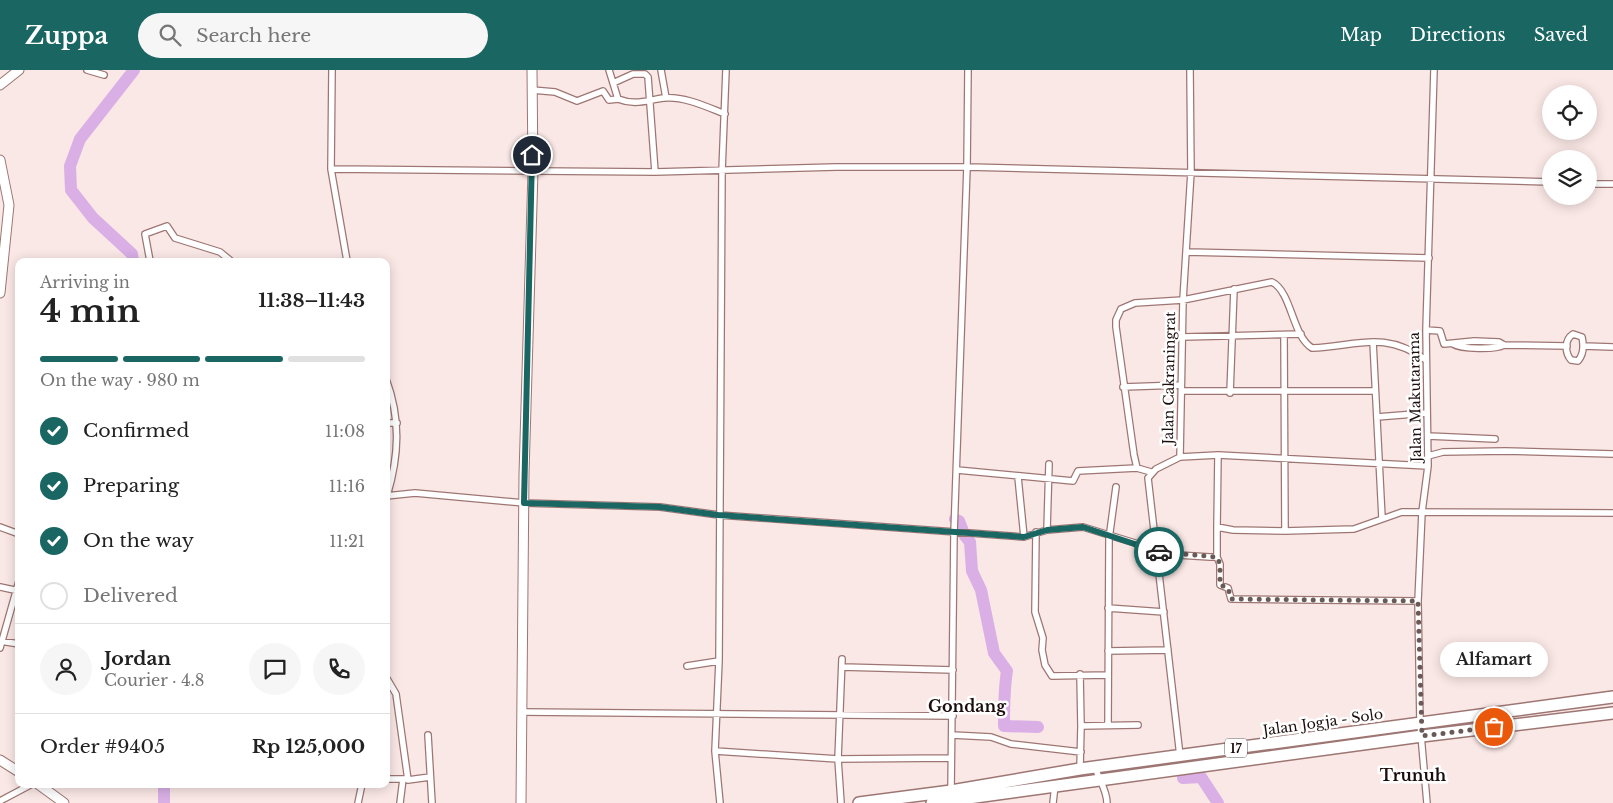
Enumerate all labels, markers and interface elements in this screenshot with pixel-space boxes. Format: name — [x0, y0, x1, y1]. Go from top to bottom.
search box — [138, 13, 488, 58]
text: Zuppa — [25, 21, 108, 50]
icon: search — [156, 21, 184, 49]
text: Search here — [196, 24, 311, 47]
text: Map — [1340, 24, 1382, 46]
text: Directions — [1410, 24, 1506, 46]
text: Saved — [1534, 24, 1588, 46]
map controls — [1542, 85, 1597, 205]
button: locate — [1542, 85, 1597, 140]
pin — [511, 134, 553, 176]
icon: home — [518, 141, 546, 169]
button: layers — [1542, 150, 1597, 205]
text: Arriving in — [40, 272, 130, 292]
text: 11:38–11:43 — [258, 289, 365, 312]
text: 4 min — [40, 291, 140, 331]
street label: Jalan Cakraningrat — [1159, 311, 1179, 447]
street label: Jalan Makutarama — [1405, 332, 1425, 464]
text: On the way · 980 m — [40, 370, 200, 390]
icon: check — [40, 417, 68, 445]
text: Confirmed — [83, 419, 189, 442]
text: 11:08 — [325, 421, 365, 441]
icon: check — [40, 472, 68, 500]
text: Preparing — [83, 474, 179, 497]
text: 11:16 — [329, 476, 365, 496]
icon: check — [40, 527, 68, 555]
courier — [1134, 527, 1184, 577]
text: On the way — [83, 529, 194, 552]
text: 11:21 — [329, 531, 365, 551]
icon: car — [1145, 538, 1173, 566]
text: Delivered — [83, 584, 178, 607]
callout: Alfamart — [1440, 642, 1548, 677]
button: person — [40, 643, 92, 695]
button: chat — [249, 643, 301, 695]
button: phone — [313, 643, 365, 695]
text: Jordan — [104, 647, 171, 670]
text: Alfamart — [1456, 649, 1532, 669]
text: Courier · 4.8 — [104, 670, 205, 690]
district label: Gondang — [928, 696, 1007, 716]
street label: Jalan Jogja - Solo — [1260, 705, 1384, 740]
pin — [1473, 706, 1515, 748]
icon: bag — [1480, 713, 1508, 741]
text: Order #9405 — [40, 735, 165, 758]
text: Rp 125,000 — [252, 735, 365, 758]
road number: 17 — [1225, 738, 1247, 758]
district label: Trunuh — [1380, 765, 1447, 785]

